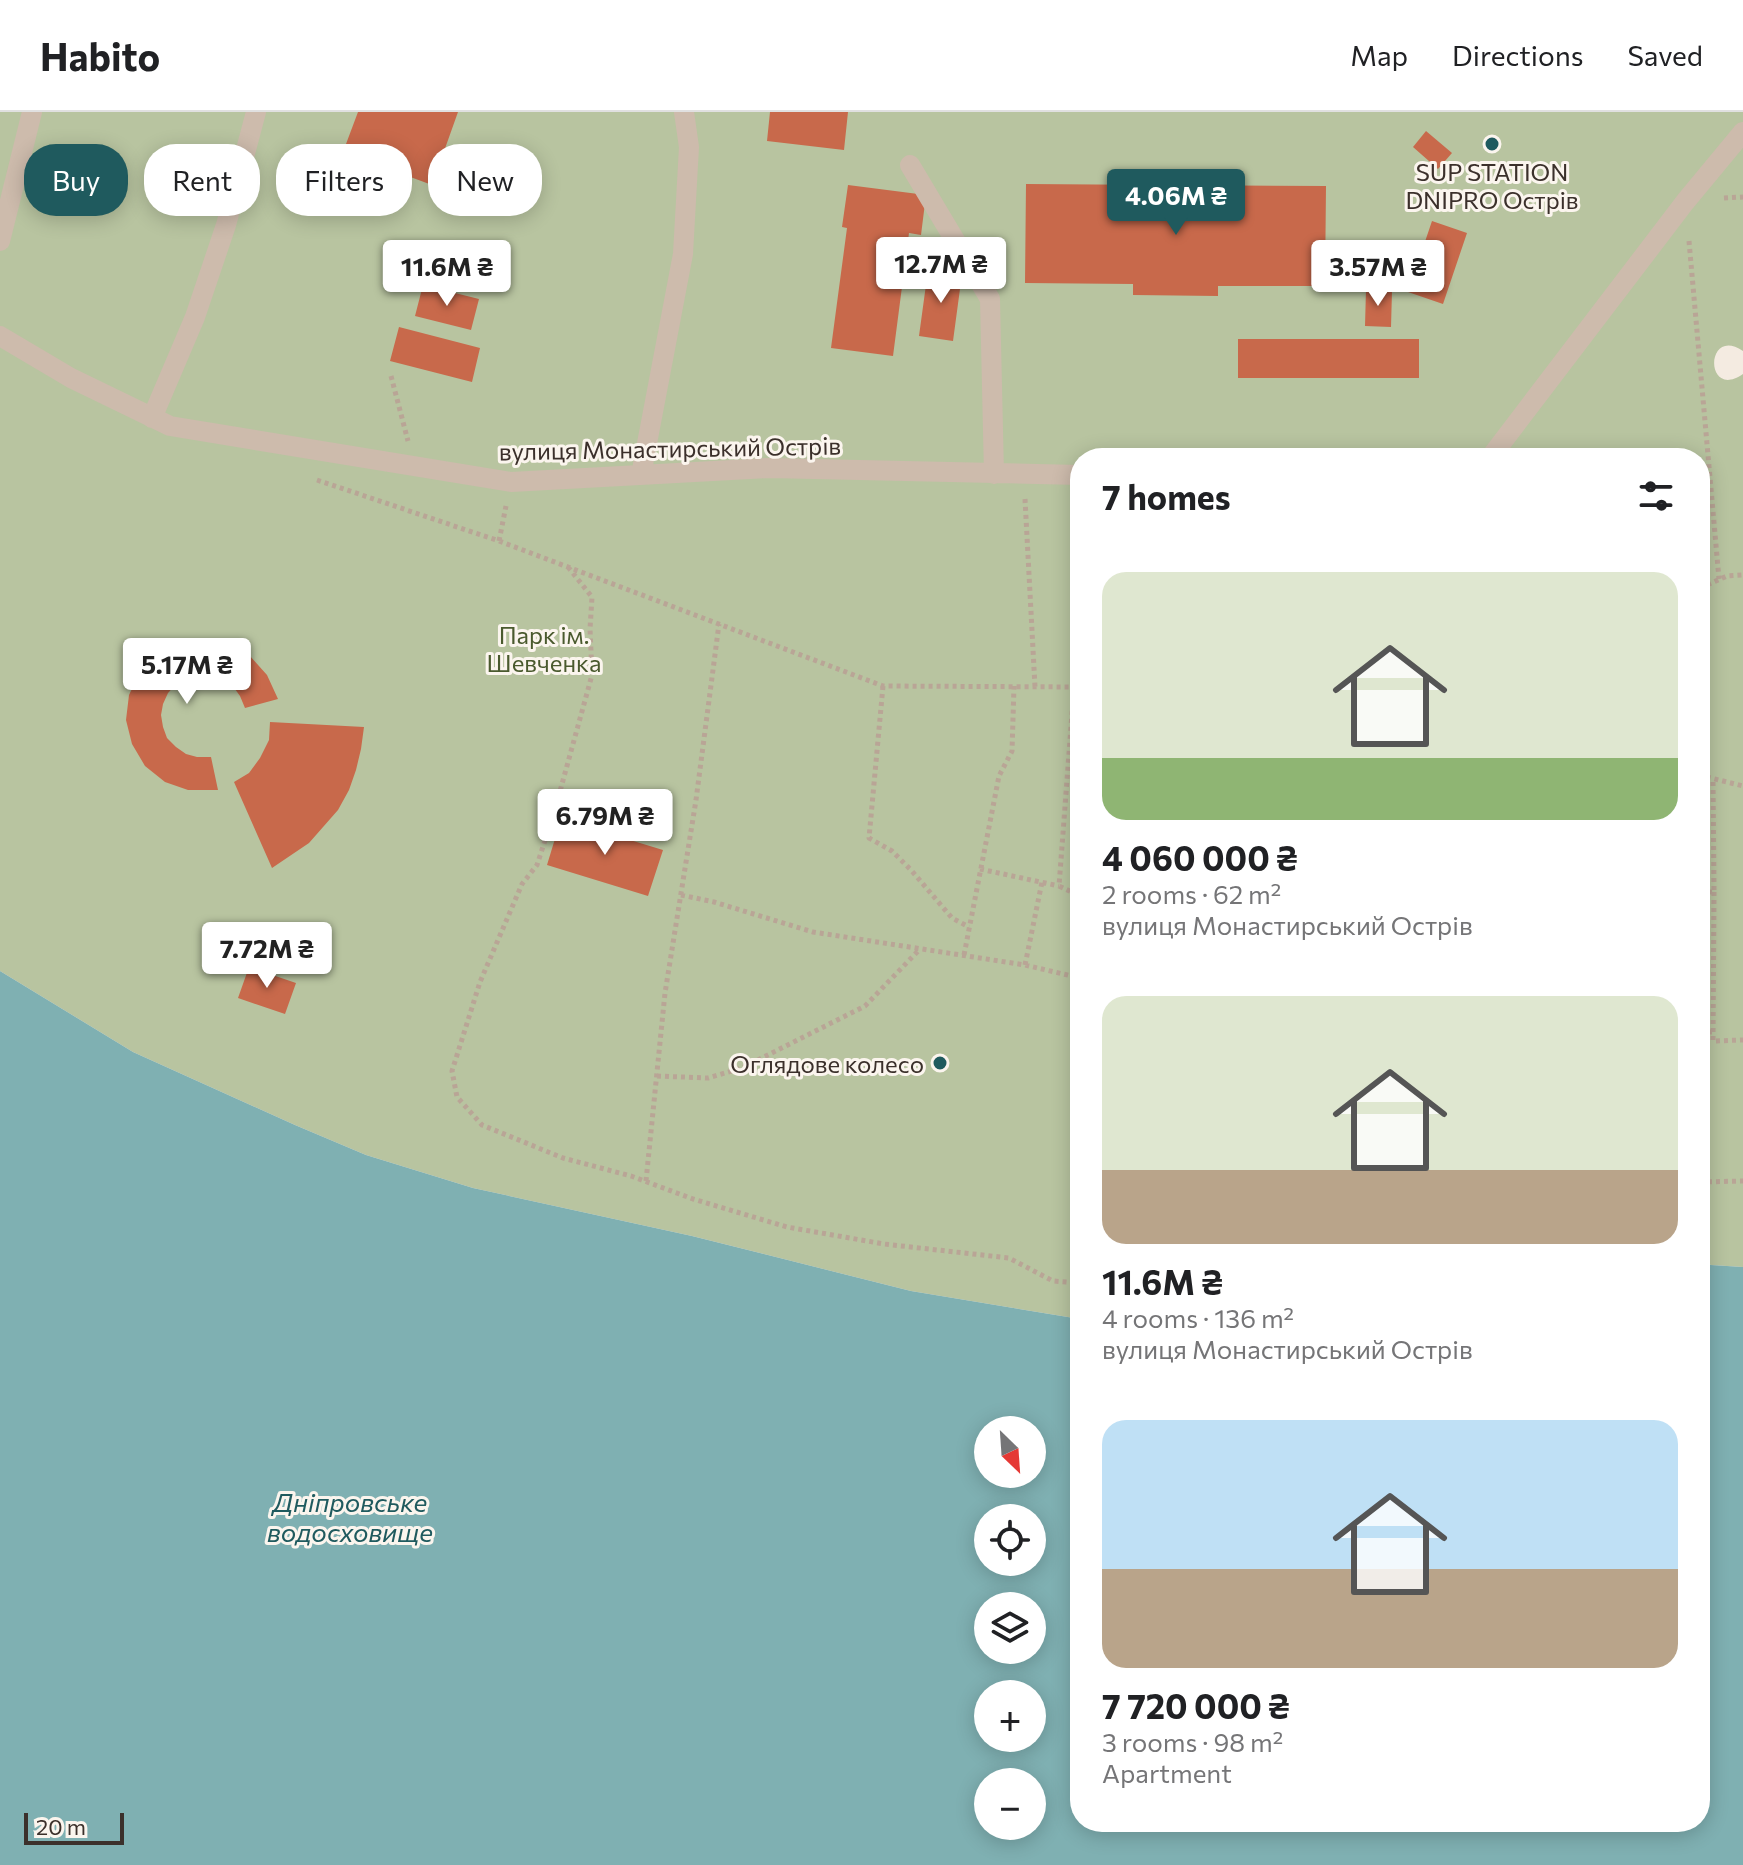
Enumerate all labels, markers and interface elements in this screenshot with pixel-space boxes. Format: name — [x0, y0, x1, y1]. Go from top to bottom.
text: Habito — [40, 32, 160, 79]
text: Map — [1350, 38, 1408, 72]
text: Directions — [1452, 38, 1583, 72]
text: Saved — [1627, 38, 1703, 72]
marker: SUP STATION DNIPRO Острів — [1483, 135, 1501, 153]
chip: Buy — [24, 144, 128, 216]
chip: Rent — [144, 144, 260, 216]
chip: Filters — [276, 144, 412, 216]
chip: New — [428, 144, 542, 216]
place label: SUP STATION DNIPRO Острів — [1405, 157, 1579, 214]
pin: 4.06M ₴ — [1102, 169, 1250, 237]
text: 4.06M ₴ — [1125, 179, 1227, 210]
pin: 12.7M ₴ — [867, 237, 1015, 305]
pin: 11.6M ₴ — [373, 240, 521, 308]
pin: 3.57M ₴ — [1304, 240, 1452, 308]
text: 12.7M ₴ — [894, 247, 988, 278]
text: 11.6M ₴ — [401, 250, 493, 281]
text: 3.57M ₴ — [1329, 250, 1427, 281]
street label: вулиця Монастирський Острів — [499, 431, 841, 465]
icon: filters — [1634, 474, 1678, 518]
text: 7 homes — [1102, 475, 1231, 517]
park label: Парк iм. Шевченка — [487, 620, 601, 677]
icon: home — [1318, 624, 1462, 768]
pin: 5.17M ₴ — [113, 638, 261, 706]
text: 5.17M ₴ — [141, 648, 233, 679]
pin: 6.79M ₴ — [531, 789, 679, 857]
text: 6.79M ₴ — [556, 799, 654, 830]
text: 4 060 000 ₴ — [1102, 836, 1298, 878]
text: 2 rooms · 62 m² — [1102, 878, 1281, 909]
text: вулиця Монастирський Острів — [1102, 909, 1473, 940]
pin: 7.72M ₴ — [193, 922, 341, 990]
text: 7.72M ₴ — [220, 932, 314, 963]
icon: home — [1318, 1048, 1462, 1192]
place label: Оглядове колесо — [730, 1049, 924, 1078]
marker: Оглядове колесо — [931, 1054, 949, 1072]
text: 11.6M ₴ — [1102, 1260, 1223, 1302]
text: 4 rooms · 136 m² — [1102, 1302, 1294, 1333]
text: вулиця Монастирський Острів — [1102, 1333, 1473, 1364]
north arrow — [974, 1416, 1046, 1488]
map controls — [974, 1416, 1046, 1840]
icon: home — [1318, 1472, 1462, 1616]
water label: Дніпровське водосховище — [267, 1486, 433, 1547]
button: locate — [974, 1504, 1046, 1576]
button: layers — [974, 1592, 1046, 1664]
button: + — [974, 1680, 1046, 1752]
text: 7 720 000 ₴ — [1102, 1684, 1290, 1726]
text: 3 rooms · 98 m² — [1102, 1726, 1283, 1757]
text: Apartment — [1102, 1757, 1232, 1788]
button: − — [974, 1768, 1046, 1840]
scale bar — [24, 1809, 124, 1845]
text: 20 m — [36, 1813, 86, 1840]

